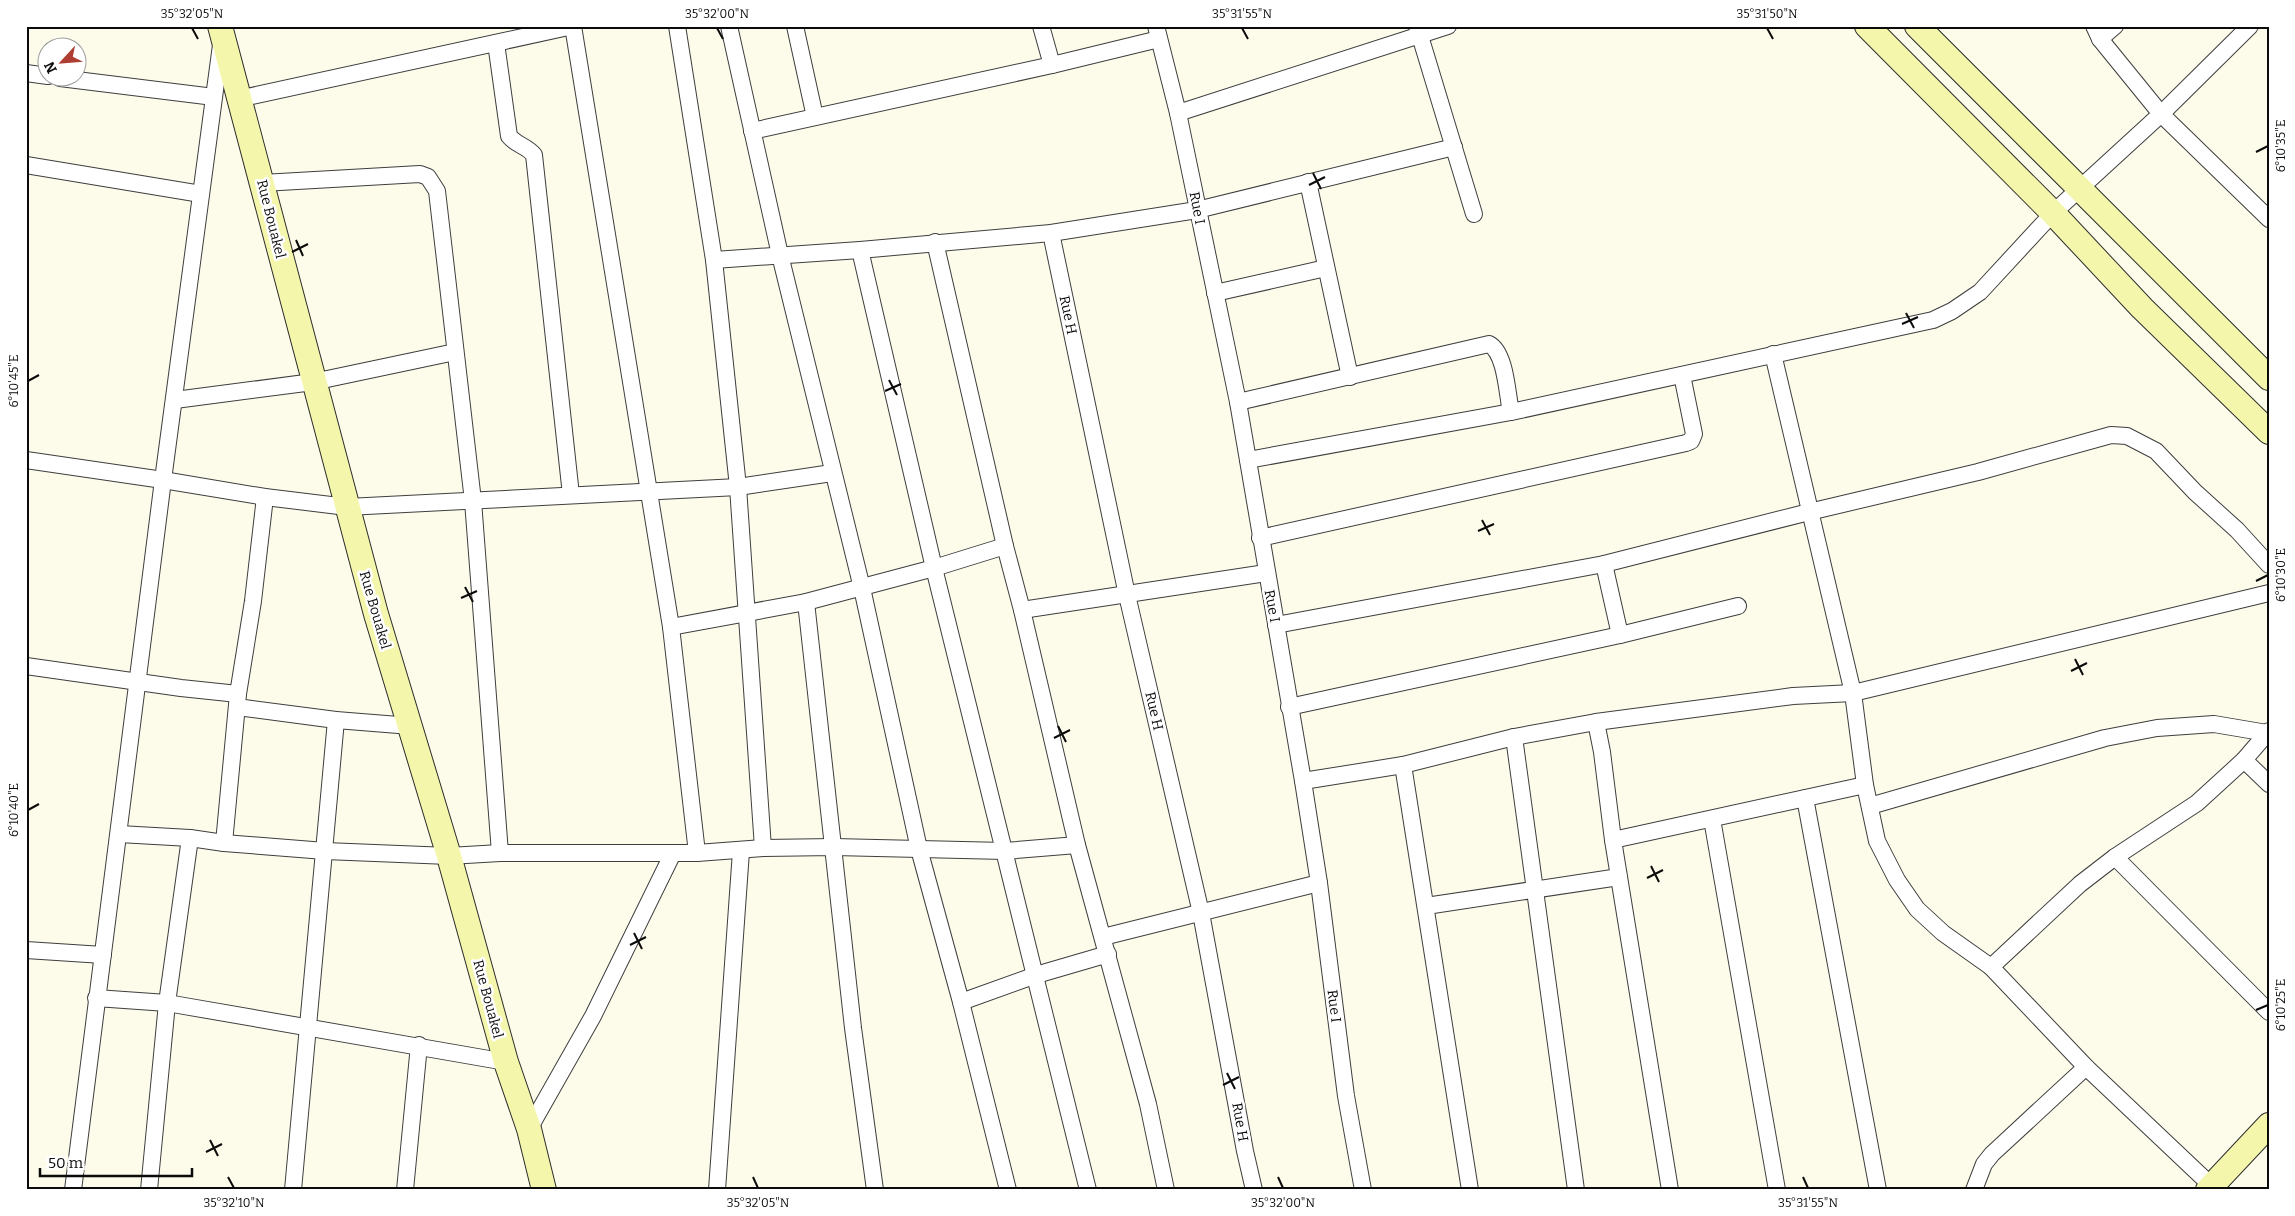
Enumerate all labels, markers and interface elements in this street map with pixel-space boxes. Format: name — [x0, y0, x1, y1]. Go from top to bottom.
text: 35°32'05"N — [161, 7, 224, 21]
text: 35°32'00"N — [685, 7, 750, 21]
text: 35°31'55"N — [1212, 7, 1272, 21]
text: 35°31'50"N — [1736, 7, 1798, 21]
north arrow — [38, 38, 88, 88]
text: N — [41, 59, 61, 76]
text: 6°10'35"E — [2274, 120, 2288, 172]
street label: Rue Bouakel — [253, 178, 289, 260]
street label: Rue I — [1186, 190, 1209, 226]
street label: Rue H — [1056, 294, 1080, 336]
text: 6°10'45"E — [7, 355, 21, 407]
text: 6°10'30"E — [2274, 548, 2288, 602]
street label: Rue Bouakel — [356, 569, 394, 651]
street label: Rue I — [1261, 588, 1284, 624]
street label: Rue H — [1141, 690, 1167, 732]
text: 6°10'40"E — [7, 783, 21, 837]
street label: Rue Bouakel — [469, 958, 507, 1040]
text: 6°10'25"E — [2274, 979, 2288, 1031]
street label: Rue I — [1324, 989, 1344, 1024]
street label: Rue H — [1228, 1101, 1252, 1143]
scale bar — [40, 1146, 192, 1178]
text: 50 m — [48, 1154, 84, 1172]
text: 35°32'10"N — [203, 1196, 265, 1210]
text: 35°32'05"N — [727, 1196, 790, 1210]
text: 35°32'00"N — [1251, 1196, 1316, 1210]
text: 35°31'55"N — [1778, 1196, 1838, 1210]

